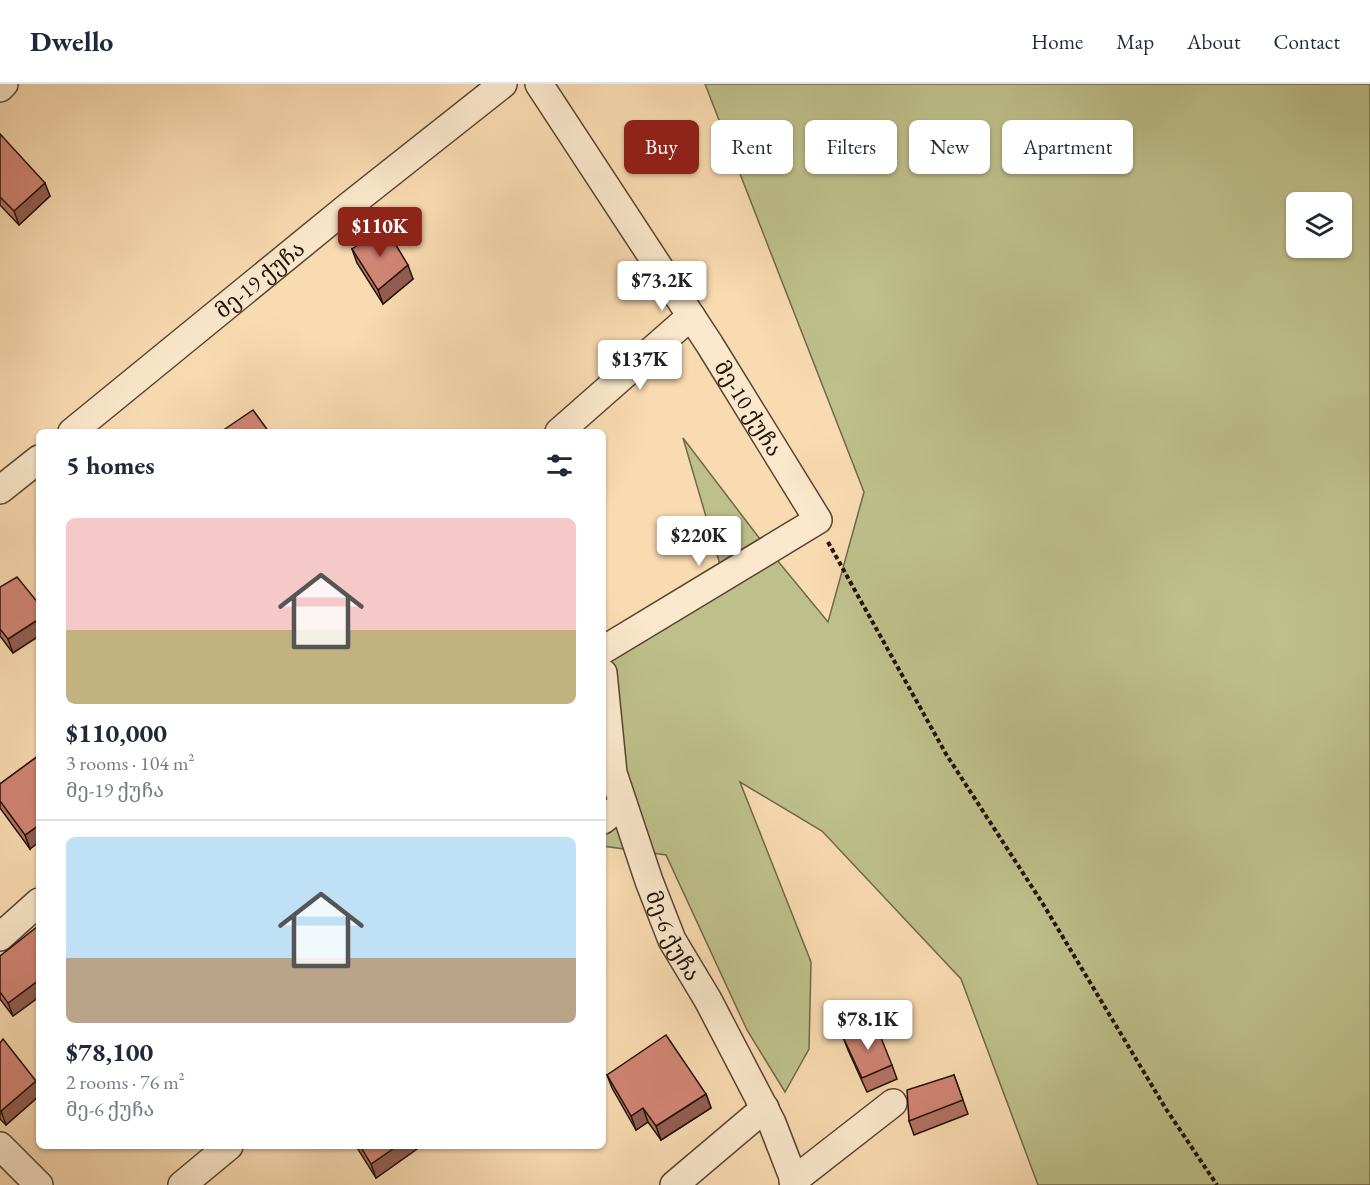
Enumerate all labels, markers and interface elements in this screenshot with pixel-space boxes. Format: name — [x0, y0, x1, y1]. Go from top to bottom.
text: Dwello — [30, 23, 113, 59]
text: Home — [1031, 28, 1083, 55]
text: Map — [1116, 28, 1154, 55]
text: About — [1187, 28, 1240, 55]
text: Contact — [1273, 28, 1340, 55]
chip: Buy — [624, 120, 699, 174]
chip: Rent — [711, 120, 793, 174]
chip: Filters — [805, 120, 897, 174]
chip: New — [909, 120, 990, 174]
chip: Apartment — [1002, 120, 1133, 174]
map controls — [1286, 192, 1352, 258]
button: layers — [1286, 192, 1352, 258]
pin: $110K — [338, 207, 422, 258]
text: $110K — [352, 213, 408, 239]
street label: მე-19 ქუჩა — [209, 234, 310, 324]
pin: $73.2K — [613, 261, 711, 312]
text: $73.2K — [631, 267, 693, 293]
pin: $137K — [598, 340, 682, 391]
text: $137K — [612, 346, 668, 372]
street label: მე-10 ქუჩა — [708, 354, 789, 461]
text: 5 homes — [66, 448, 155, 482]
icon: filters — [543, 449, 576, 482]
pin: $220K — [657, 516, 741, 567]
text: $220K — [671, 522, 727, 548]
icon: home — [267, 557, 375, 665]
text: $110,000 — [66, 716, 167, 750]
text: 3 rooms · 104 m² — [66, 750, 194, 776]
text: მე-19 ქუჩა — [66, 777, 164, 803]
icon: home — [267, 876, 375, 984]
street label: მე-6 ქუჩა — [640, 886, 708, 986]
pin: $78.1K — [819, 1000, 917, 1051]
text: $78.1K — [837, 1006, 899, 1032]
text: $78,100 — [66, 1035, 153, 1069]
text: 2 rooms · 76 m² — [66, 1069, 185, 1095]
text: მე-6 ქუჩა — [66, 1096, 154, 1122]

